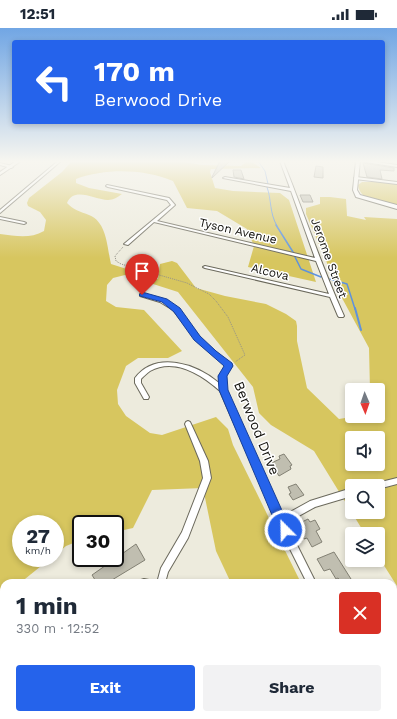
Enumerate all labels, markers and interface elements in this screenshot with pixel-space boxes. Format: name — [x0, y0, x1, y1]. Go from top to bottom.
text: 12:51 — [20, 5, 55, 23]
text: 170 m — [94, 55, 175, 88]
icon: left — [28, 56, 80, 108]
text: Berwood Drive — [94, 89, 222, 110]
street label: Tyson Avenue — [198, 215, 278, 247]
street label: Jerome Street — [308, 216, 350, 300]
pin — [125, 254, 159, 295]
icon: arrive — [131, 260, 153, 282]
street label: Alcova — [250, 261, 290, 283]
street label: Berwood Drive — [231, 379, 283, 477]
north arrow — [345, 383, 385, 423]
map controls — [345, 383, 385, 567]
button: sound — [345, 431, 385, 471]
button: search — [345, 479, 385, 519]
position arrow — [264, 509, 306, 551]
speed limit sign: 30 — [72, 515, 124, 567]
text: 27 — [26, 524, 50, 548]
button: layers — [345, 527, 385, 567]
text: km/h — [25, 545, 51, 556]
text: 1 min — [16, 592, 78, 620]
button: close — [339, 592, 381, 634]
text: 330 m · 12:52 — [16, 621, 99, 636]
button: Exit — [16, 665, 195, 711]
button: Share — [203, 665, 381, 711]

